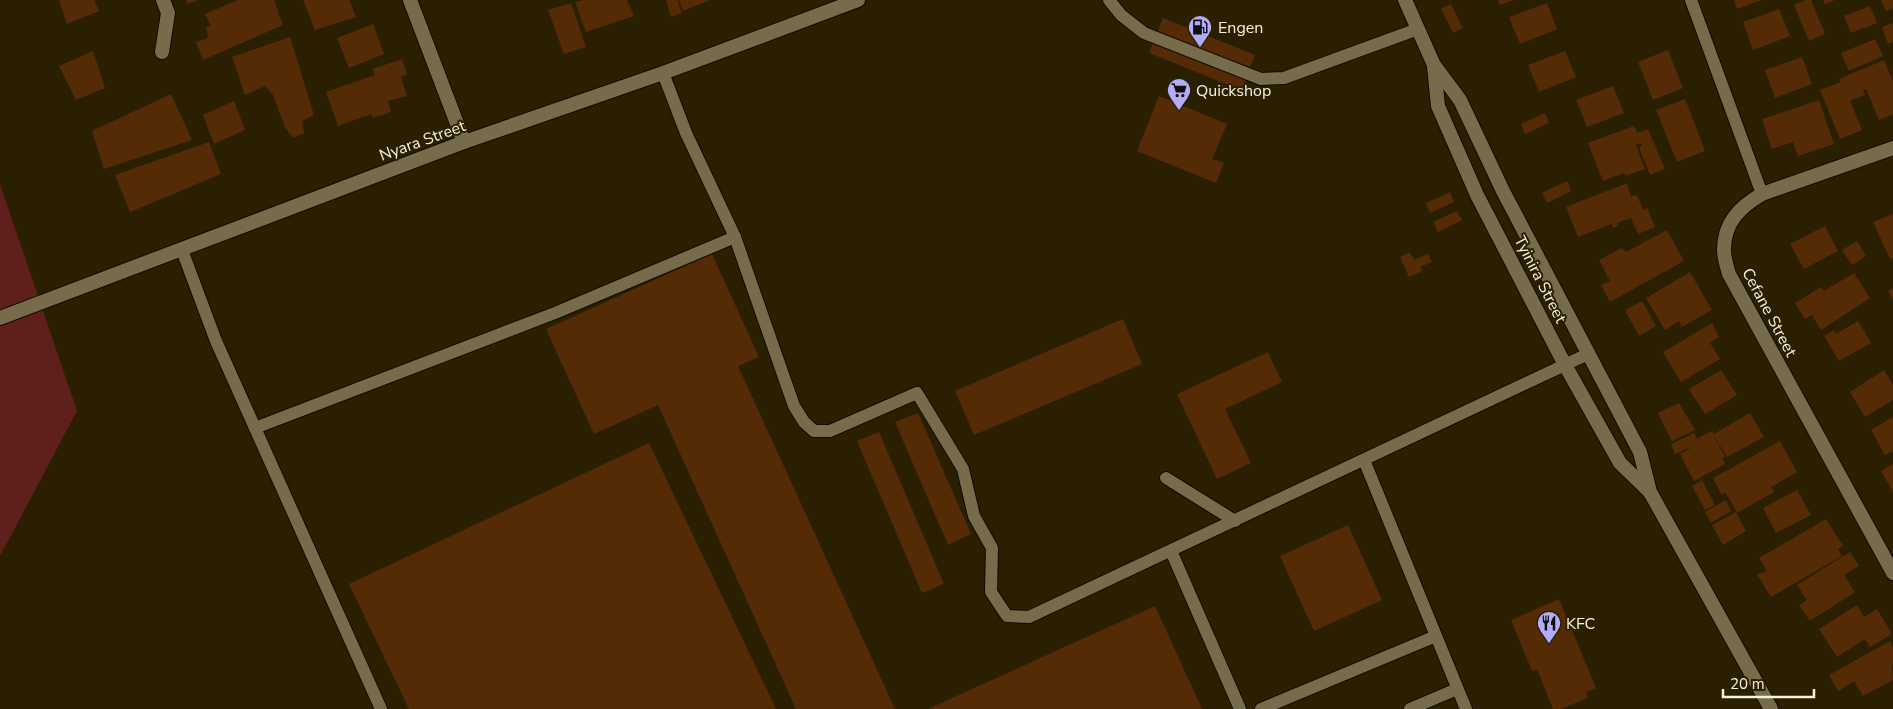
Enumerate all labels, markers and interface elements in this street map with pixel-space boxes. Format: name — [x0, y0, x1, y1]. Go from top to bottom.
fuel station icon: Engen — [1187, 14, 1213, 48]
place label: Engen — [1218, 17, 1263, 39]
supermarket icon: Quickshop — [1166, 77, 1192, 111]
place label: Quickshop — [1196, 80, 1271, 102]
street label: Nyara Street — [376, 115, 469, 167]
street label: Tyinira Street — [1509, 232, 1572, 327]
street label: Cefane Street — [1736, 264, 1802, 361]
restaurant icon: KFC — [1536, 610, 1562, 644]
place label: KFC — [1566, 613, 1596, 635]
scale bar — [1723, 666, 1814, 698]
text: 20 m — [1730, 674, 1765, 694]

